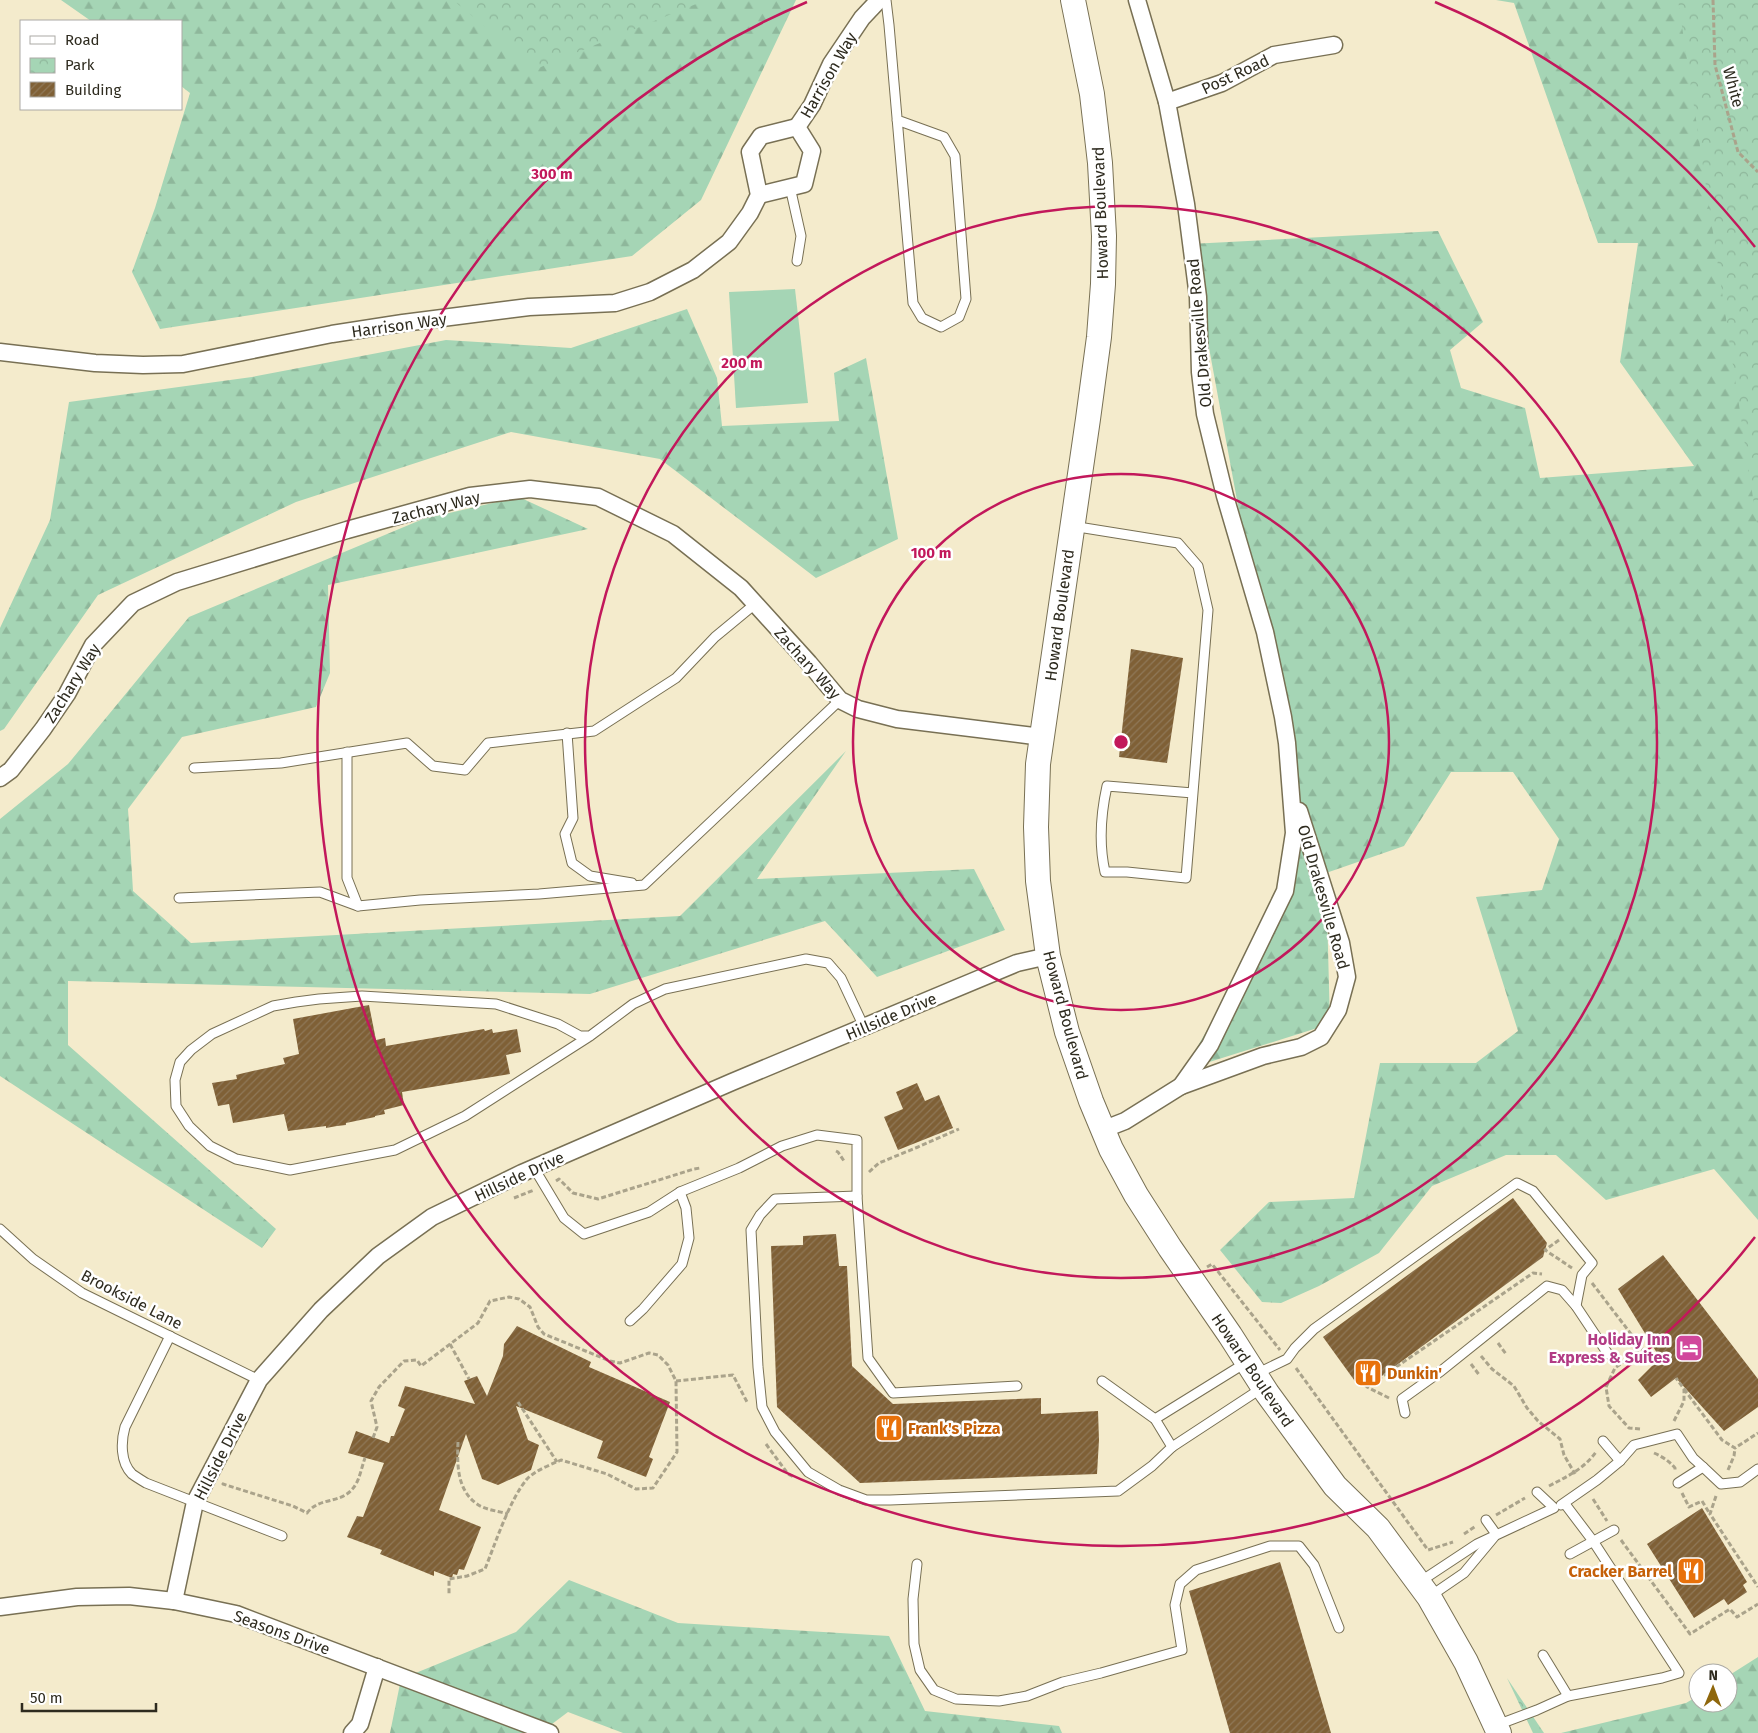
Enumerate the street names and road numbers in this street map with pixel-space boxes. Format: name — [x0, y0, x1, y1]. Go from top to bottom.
street label: Harrison Way — [796, 29, 861, 122]
street label: Post Road — [1198, 51, 1272, 98]
street label: White — [1719, 65, 1748, 110]
street label: Howard Boulevard — [1089, 146, 1112, 280]
street label: Old Drakesville Road — [1184, 258, 1215, 408]
street label: Harrison Way — [350, 309, 448, 342]
street label: Zachary Way — [390, 487, 482, 528]
street label: Howard Boulevard — [1041, 548, 1078, 682]
street label: Zachary Way — [770, 624, 845, 703]
street label: Zachary Way — [41, 640, 104, 726]
street label: Old Drakesville Road — [1294, 823, 1353, 972]
street label: Howard Boulevard — [1039, 948, 1092, 1082]
street label: Hillside Drive — [843, 989, 939, 1044]
street label: Hillside Drive — [471, 1147, 567, 1206]
street label: Brookside Lane — [78, 1266, 186, 1333]
street label: Howard Boulevard — [1208, 1310, 1298, 1431]
street label: Hillside Drive — [190, 1409, 251, 1504]
street label: Seasons Drive — [231, 1606, 333, 1659]

